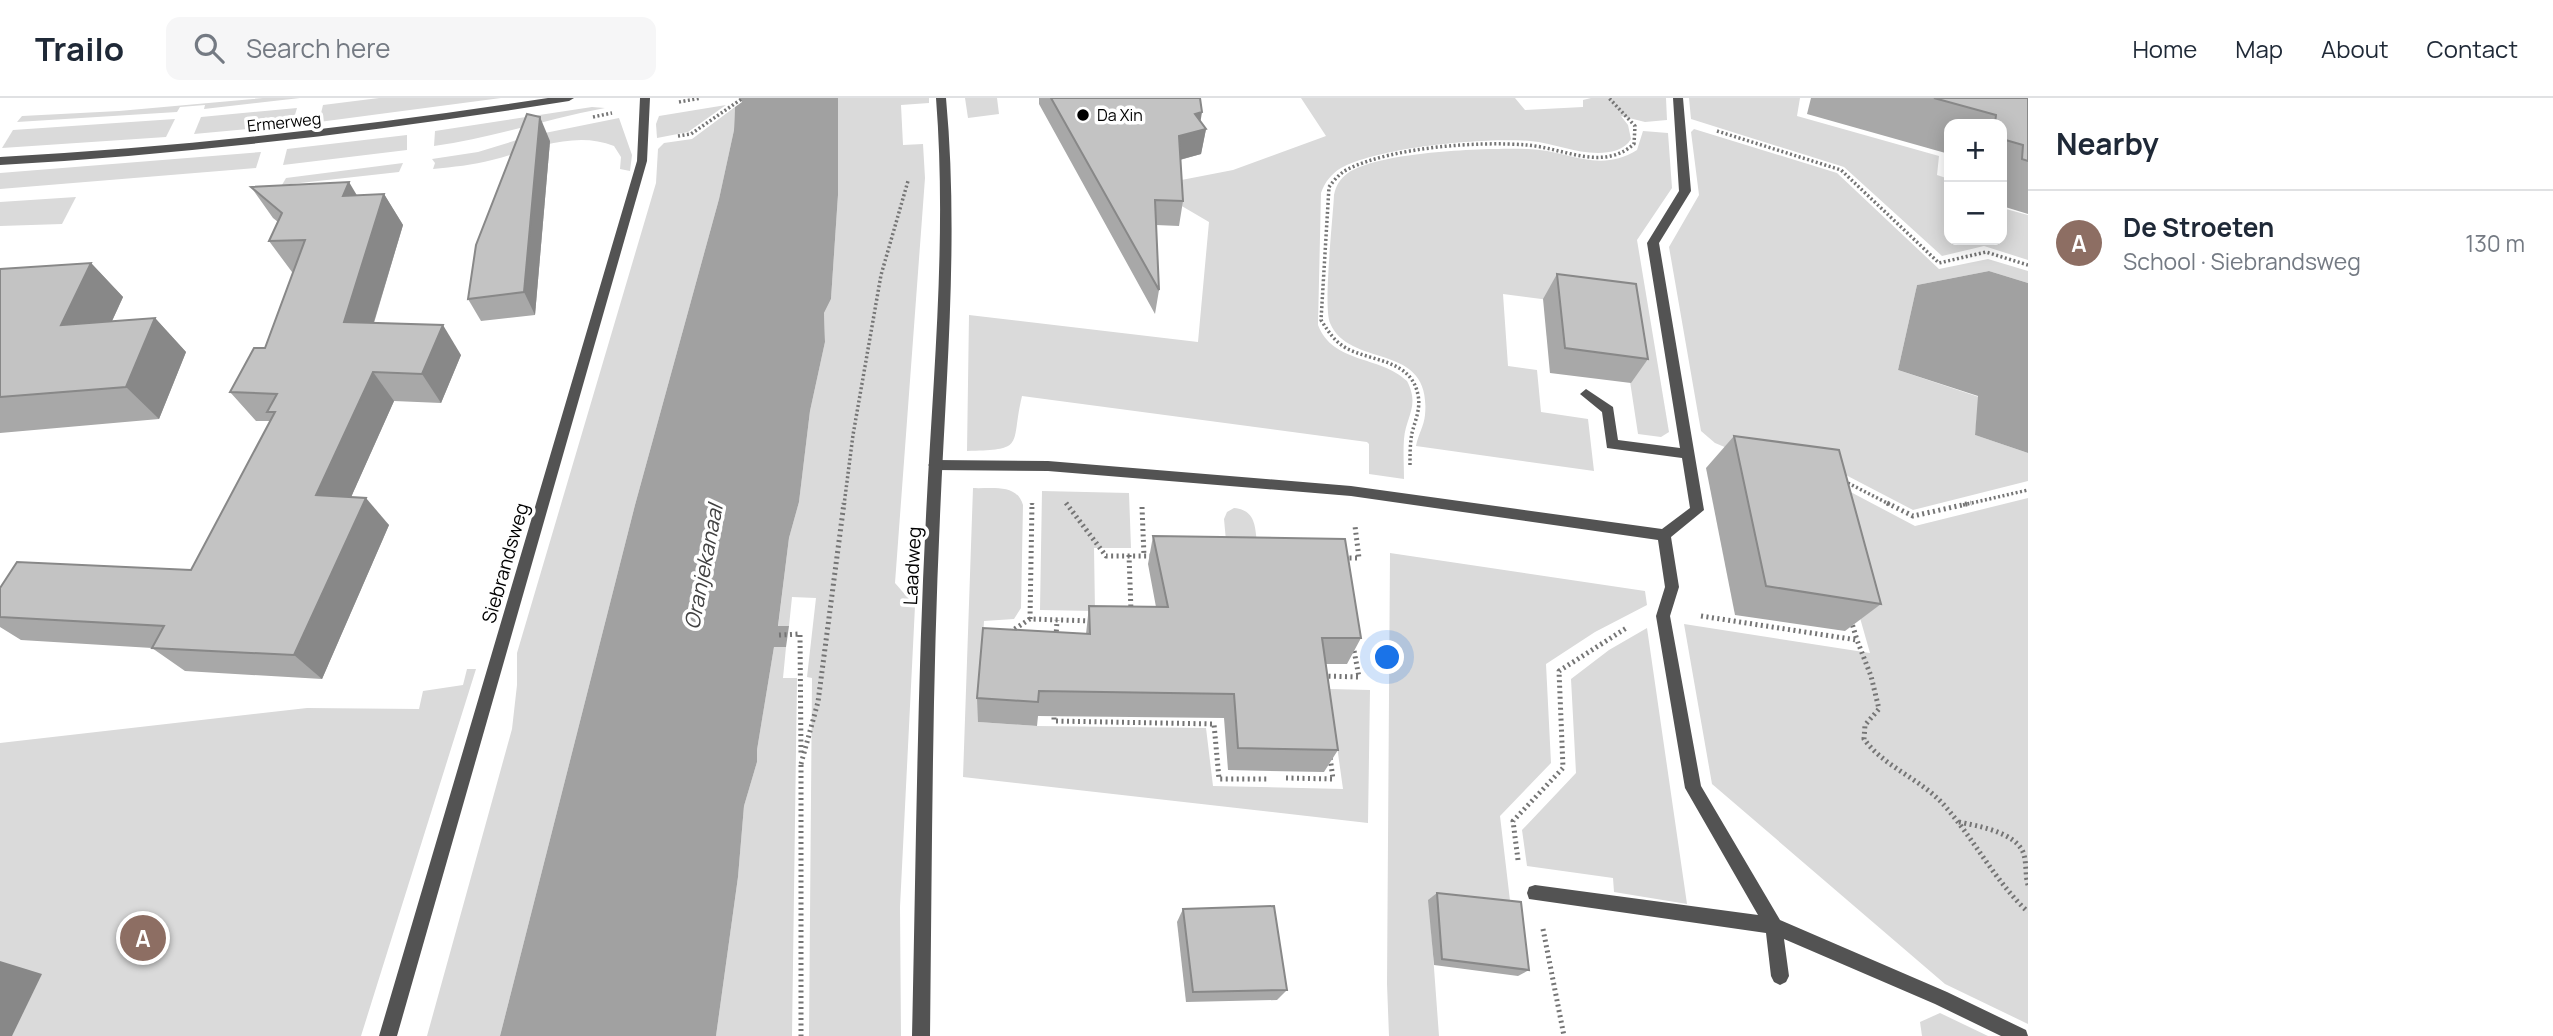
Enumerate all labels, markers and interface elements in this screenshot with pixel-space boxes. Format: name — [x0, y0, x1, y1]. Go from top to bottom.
search box — [166, 17, 656, 80]
text: Trailo — [35, 26, 124, 71]
icon: search — [190, 29, 228, 67]
text: Search here — [246, 30, 391, 66]
text: Home — [2132, 32, 2197, 65]
text: Map — [2235, 32, 2283, 65]
text: About — [2321, 32, 2389, 65]
text: Contact — [2427, 32, 2518, 65]
place label: Da Xin — [1097, 104, 1143, 126]
street label: Ermerweg — [246, 107, 322, 137]
marker: Da Xin — [1075, 107, 1091, 123]
map controls — [1944, 119, 2007, 245]
button: + — [1944, 119, 2007, 182]
text: Nearby — [2056, 123, 2159, 164]
button: − — [1944, 182, 2007, 245]
text: De Stroeten — [2123, 209, 2274, 245]
text: A — [2071, 227, 2087, 259]
text: 130 m — [2465, 227, 2525, 259]
text: School · Siebrandsweg — [2123, 245, 2361, 277]
water label: Oranjekanaal — [677, 499, 729, 632]
street label: Siebrandsweg — [475, 500, 535, 626]
street label: Laadweg — [897, 526, 927, 606]
your location — [1370, 640, 1404, 674]
pin: A — [120, 912, 166, 964]

